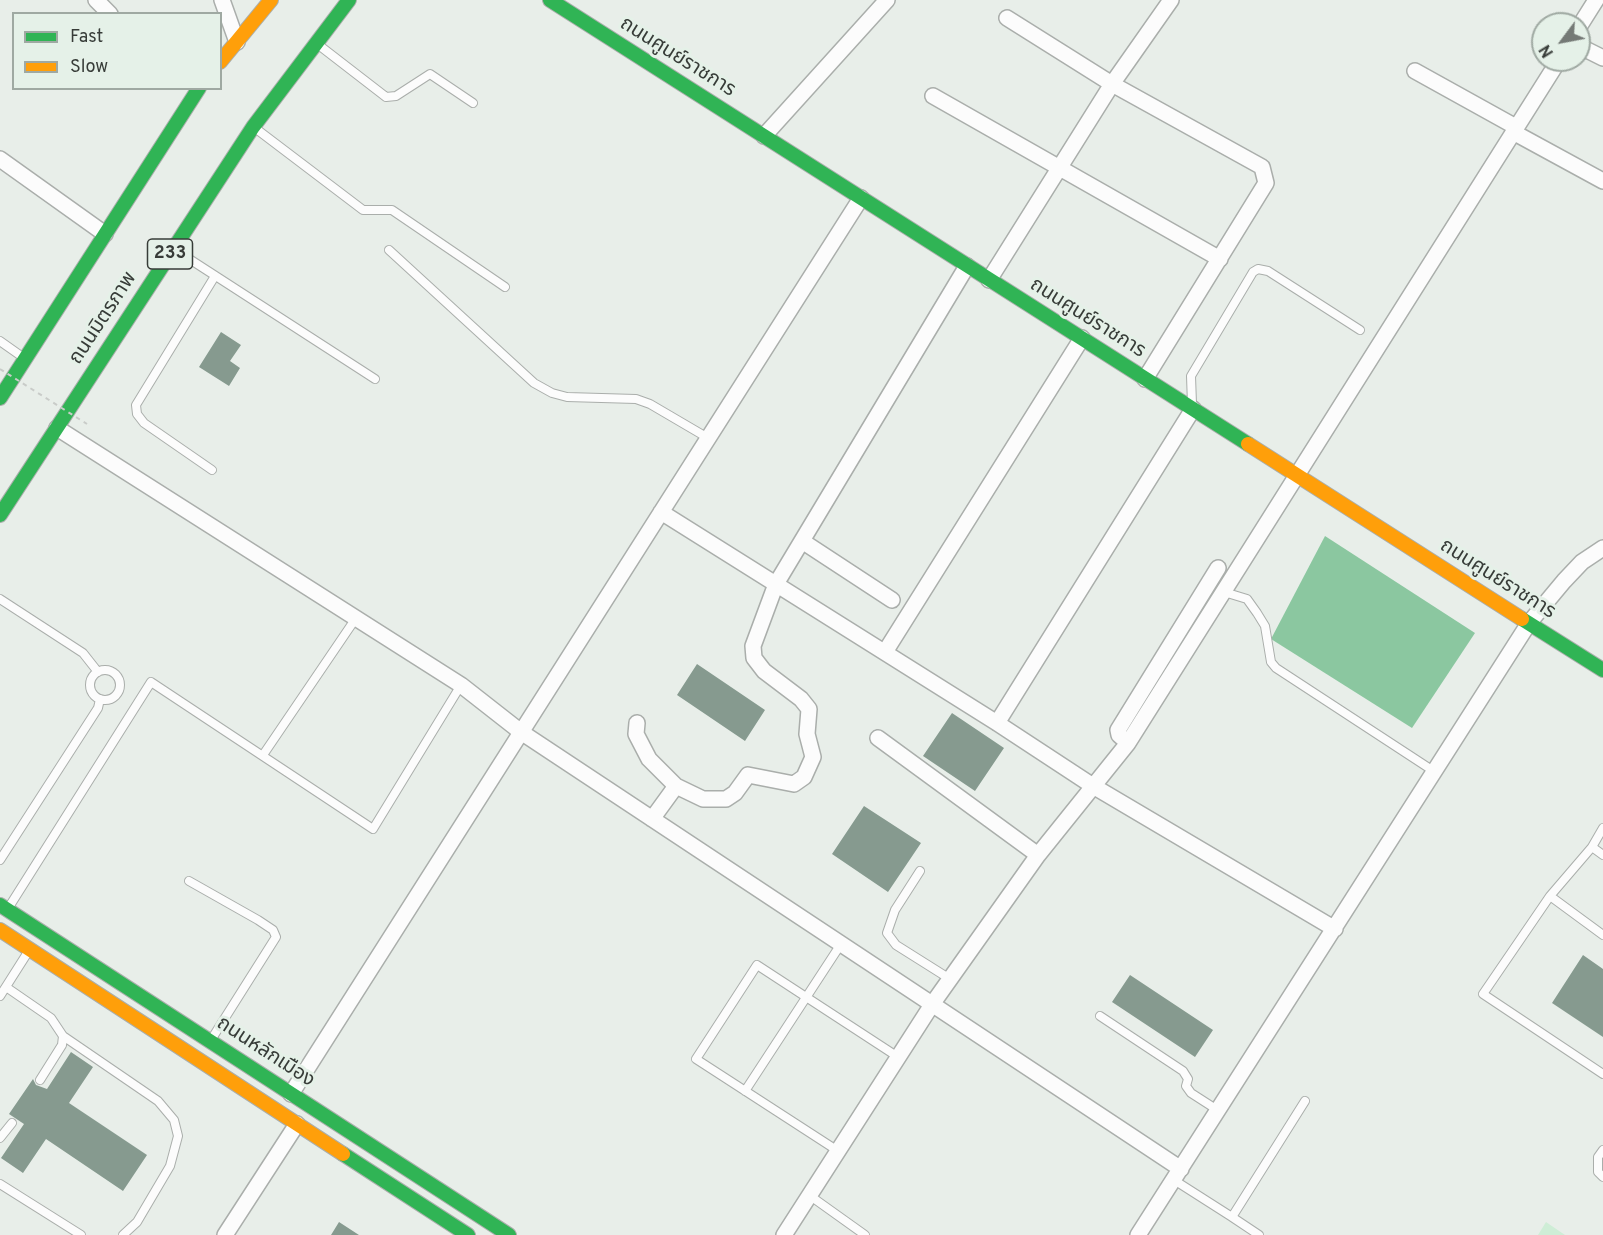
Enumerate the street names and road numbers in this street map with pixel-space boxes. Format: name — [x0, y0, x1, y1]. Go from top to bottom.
street label: ถนนศูนย์ราชการ — [615, 13, 739, 103]
road number: 233 — [148, 239, 192, 269]
street label: ถนนมิตรภาพ — [65, 268, 143, 370]
street label: ถนนศูนย์ราชการ — [1025, 274, 1149, 364]
street label: ถนนศูนย์ราชการ — [1435, 535, 1559, 625]
street label: ถนนหลักเมือง — [211, 1012, 319, 1094]

